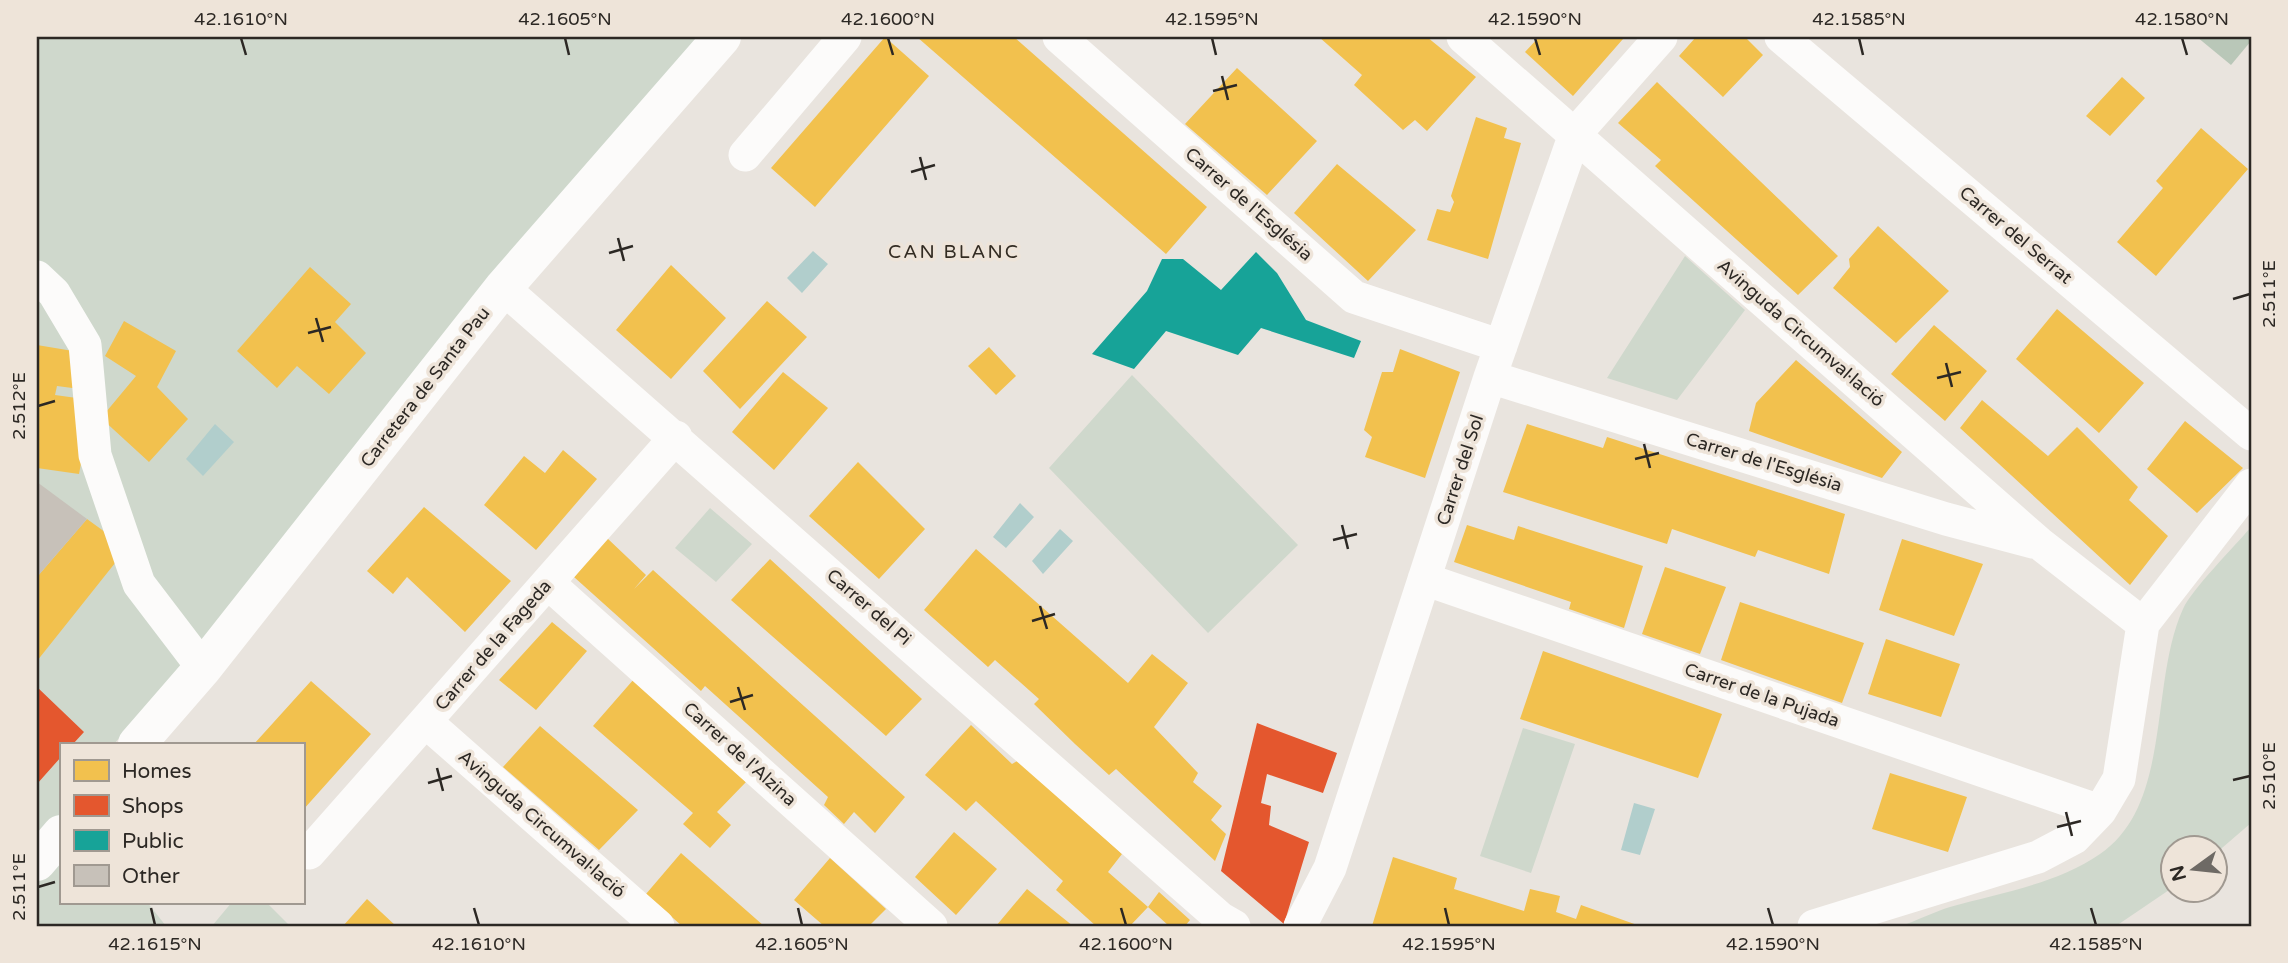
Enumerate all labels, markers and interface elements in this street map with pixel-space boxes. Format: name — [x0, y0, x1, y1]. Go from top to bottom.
text: 42.1610°N — [194, 8, 288, 30]
text: 42.1605°N — [518, 8, 612, 30]
text: 42.1600°N — [841, 8, 935, 30]
text: 42.1595°N — [1165, 8, 1259, 30]
text: 42.1590°N — [1488, 8, 1582, 30]
text: 42.1585°N — [1812, 8, 1906, 30]
text: 42.1580°N — [2135, 8, 2229, 30]
street label: Carrer de l'Església — [1181, 143, 1317, 265]
street label: Carrer del Serrat — [1955, 181, 2077, 289]
district label: CAN BLANC — [888, 241, 1020, 263]
street label: Avinguda Circumval·lació — [1713, 254, 1889, 412]
text: 2.511°E — [2258, 260, 2280, 328]
street label: Carretera de Santa Pau — [356, 302, 494, 472]
text: 2.512°E — [8, 372, 30, 440]
street label: Carrer del Sol — [1432, 412, 1488, 528]
street label: Carrer de l'Església — [1683, 428, 1845, 496]
street label: Carrer del Pi — [822, 564, 916, 650]
street label: Carrer de la Fageda — [430, 575, 556, 715]
street label: Carrer de la Pujada — [1682, 658, 1842, 732]
street label: Carrer de l'Alzina — [679, 697, 801, 811]
text: 2.510°E — [2258, 742, 2280, 810]
legend — [60, 743, 304, 904]
street label: Avinguda Circumval·lació — [454, 745, 630, 903]
text: Homes — [122, 759, 192, 784]
text: Shops — [122, 794, 184, 819]
text: Public — [122, 829, 184, 854]
north arrow — [2158, 834, 2228, 904]
text: 2.511°E — [8, 853, 30, 921]
text: N — [2166, 863, 2191, 883]
text: Other — [122, 864, 180, 889]
text: 42.1615°N — [108, 933, 202, 955]
text: 42.1610°N — [432, 933, 526, 955]
text: 42.1605°N — [755, 933, 849, 955]
text: 42.1600°N — [1079, 933, 1173, 955]
text: 42.1595°N — [1402, 933, 1496, 955]
text: 42.1590°N — [1726, 933, 1820, 955]
text: 42.1585°N — [2049, 933, 2143, 955]

